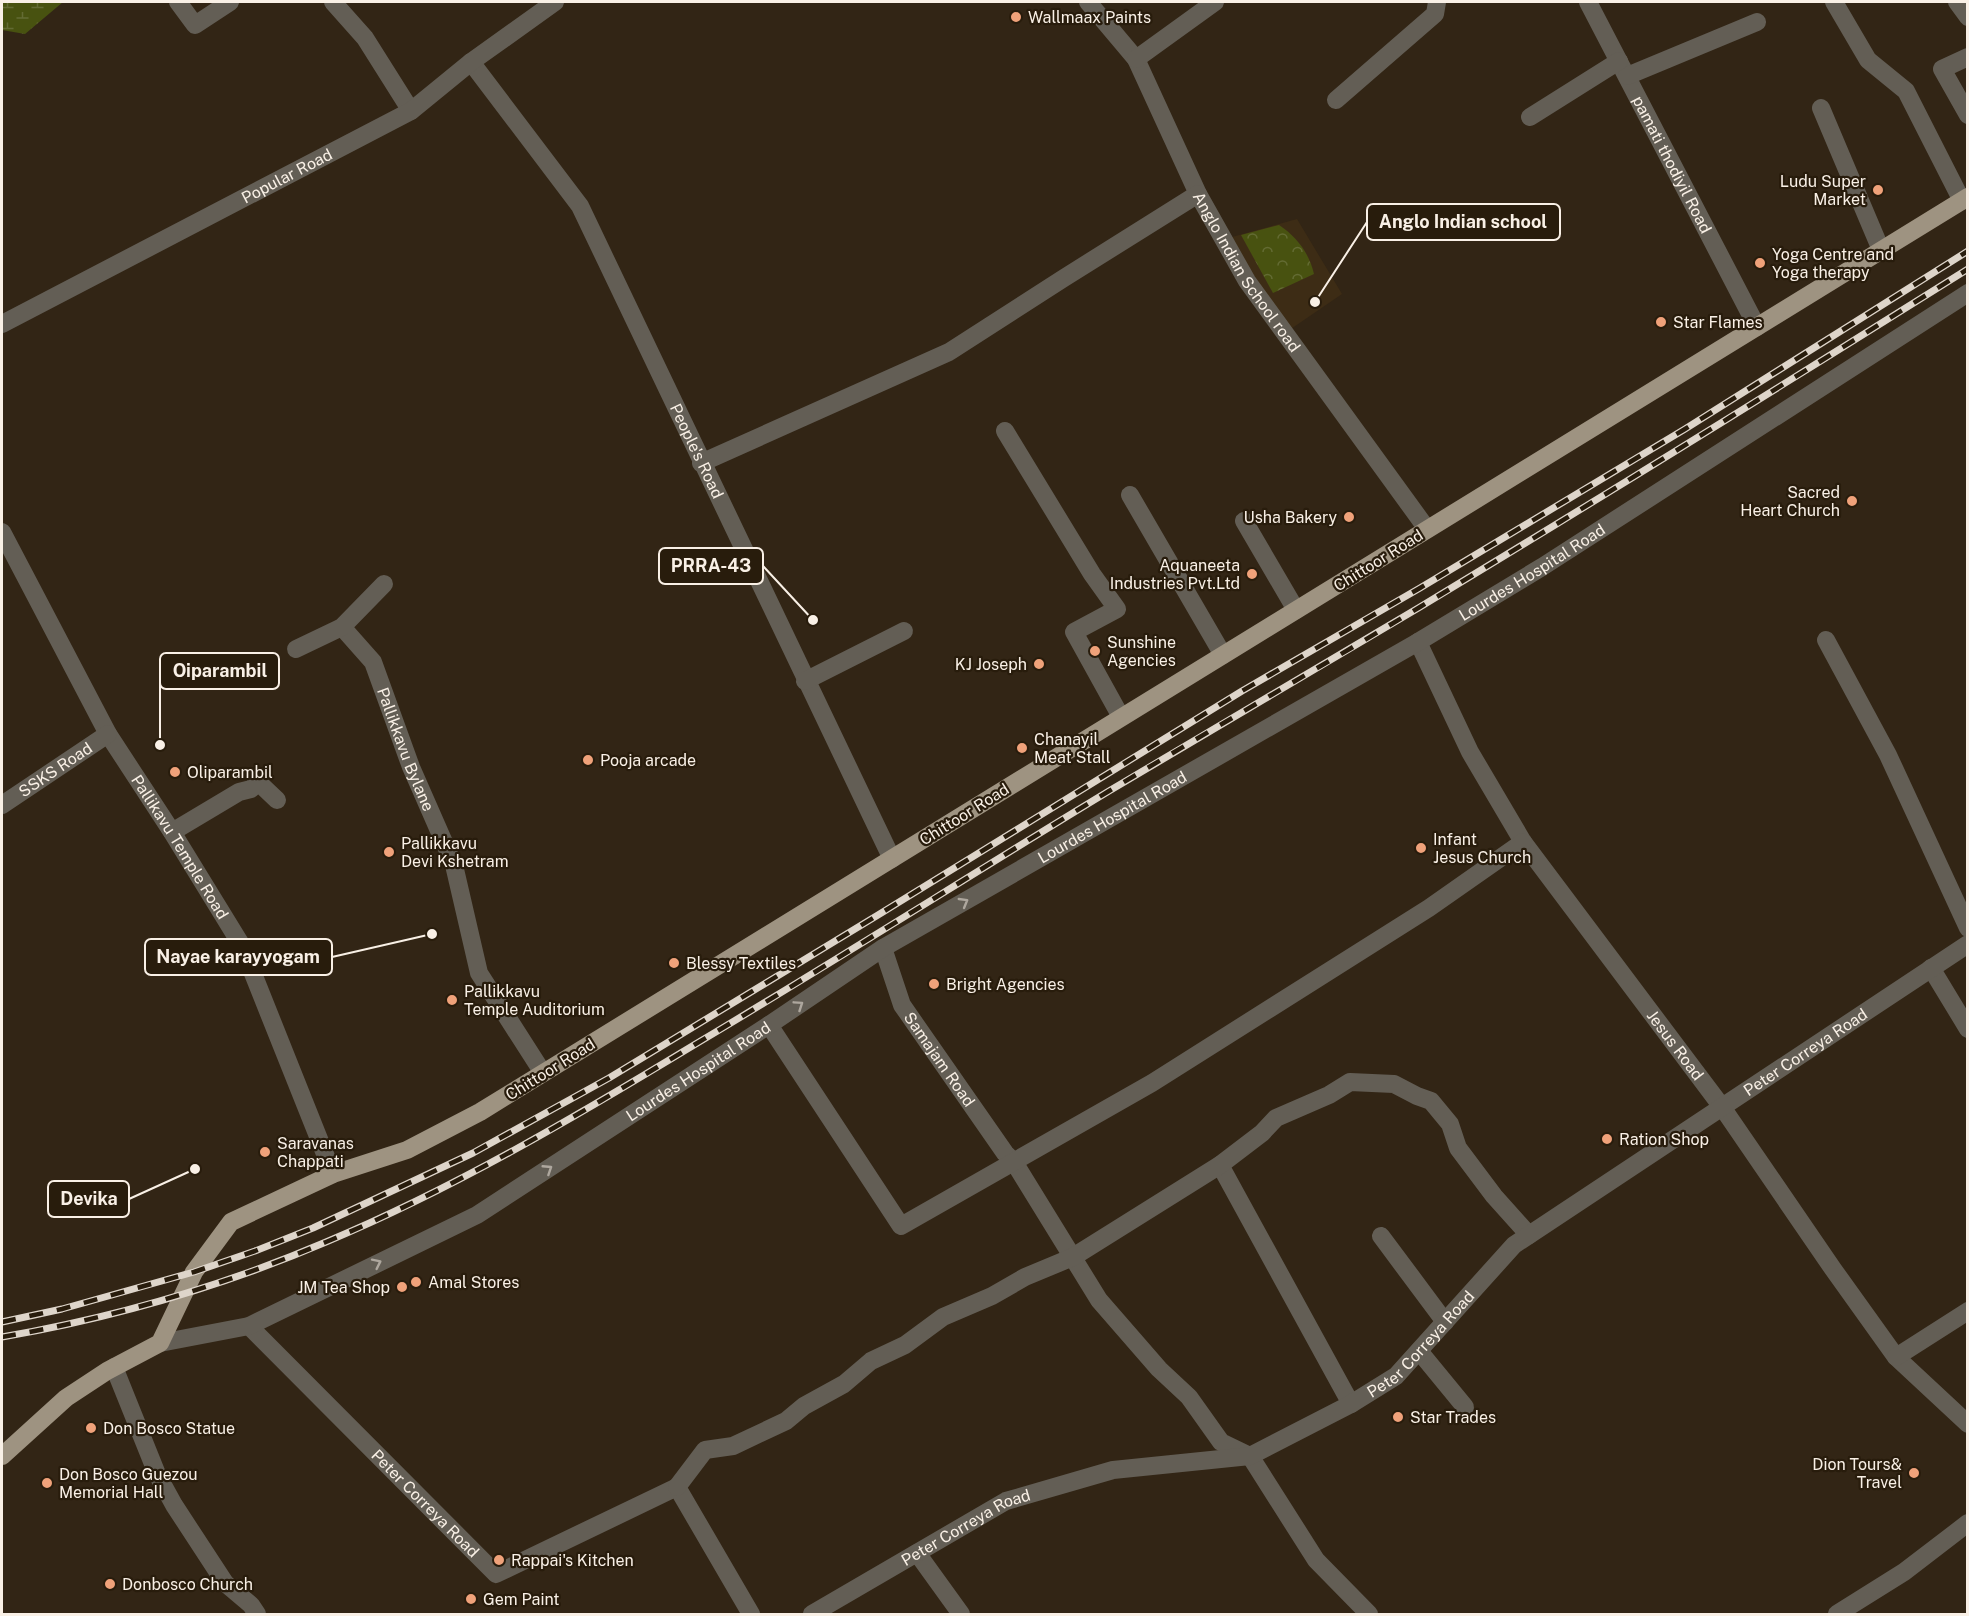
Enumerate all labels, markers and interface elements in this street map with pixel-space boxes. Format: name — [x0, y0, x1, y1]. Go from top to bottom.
place label: Wallmaax Paints — [1028, 8, 1151, 27]
marker: Wallmaax Paints — [1009, 10, 1023, 24]
street label: pamati thodiyil Road — [1628, 93, 1716, 236]
street label: Popular Road — [238, 145, 336, 208]
place label: Ludu Super Market — [1780, 172, 1866, 209]
marker: Ludu Super Market — [1871, 183, 1885, 197]
street label: Anglo Indian School road — [1189, 189, 1304, 356]
callout: Anglo Indian school — [1367, 204, 1560, 240]
text: Anglo Indian school — [1379, 211, 1547, 232]
place label: Yoga Centre and Yoga therapy — [1772, 245, 1894, 282]
marker: Yoga Centre and Yoga therapy — [1753, 256, 1767, 270]
place label: Star Flames — [1673, 313, 1763, 332]
marker: Star Flames — [1654, 315, 1668, 329]
street label: People's Road — [666, 401, 727, 502]
place label: Sacred Heart Church — [1740, 483, 1840, 520]
marker: Sacred Heart Church — [1845, 494, 1859, 508]
place label: Usha Bakery — [1243, 508, 1337, 527]
marker: Usha Bakery — [1342, 510, 1356, 524]
street label: Lourdes Hospital Road — [1456, 520, 1609, 625]
street label: Chittoor Road — [1330, 525, 1426, 595]
callout: PRRA-43 — [659, 548, 763, 584]
text: PRRA-43 — [671, 555, 751, 576]
place label: Aquaneeta Industries Pvt.Ltd — [1110, 556, 1240, 593]
marker: Aquaneeta Industries Pvt.Ltd — [1245, 567, 1259, 581]
place label: Sunshine Agencies — [1107, 633, 1176, 670]
marker: Sunshine Agencies — [1088, 644, 1102, 658]
callout: Oiparambil — [160, 653, 279, 689]
place label: KJ Joseph — [955, 655, 1027, 674]
marker: KJ Joseph — [1032, 657, 1046, 671]
text: Oiparambil — [173, 660, 267, 681]
street label: Pallikkavu Bylane — [373, 685, 438, 814]
place label: Chanayil Meat Stall — [1034, 730, 1111, 767]
street label: SSKS Road — [15, 738, 96, 801]
marker: Chanayil Meat Stall — [1015, 741, 1029, 755]
place label: Pooja arcade — [600, 751, 696, 770]
marker: Pooja arcade — [581, 753, 595, 767]
place label: Oliparambil — [187, 763, 273, 782]
marker: Oliparambil — [168, 765, 182, 779]
street label: Lourdes Hospital Road — [1034, 767, 1190, 867]
street label: Pallikavu Temple Road — [127, 771, 232, 923]
street label: Chittoor Road — [916, 779, 1012, 849]
place label: Infant Jesus Church — [1433, 830, 1531, 867]
place label: Pallikkavu Devi Kshetram — [401, 834, 509, 871]
marker: Infant Jesus Church — [1414, 841, 1428, 855]
marker: Pallikkavu Devi Kshetram — [382, 845, 396, 859]
one-way arrow — [958, 897, 968, 909]
callout: Nayae karayyogam — [145, 939, 332, 975]
text: Nayae karayyogam — [156, 946, 320, 967]
place label: Blessy Textiles — [686, 954, 796, 973]
marker: Blessy Textiles — [667, 956, 681, 970]
place label: Bright Agencies — [946, 975, 1065, 994]
marker: Bright Agencies — [927, 977, 941, 991]
place label: Pallikkavu Temple Auditorium — [464, 982, 605, 1019]
marker: Pallikkavu Temple Auditorium — [445, 993, 459, 1007]
one-way arrow — [792, 1001, 803, 1012]
street label: Peter Correya Road — [1740, 1004, 1871, 1100]
street label: Jesus Road — [1643, 1007, 1707, 1084]
street label: Samajam Road — [900, 1008, 979, 1110]
street label: Lourdes Hospital Road — [623, 1018, 774, 1125]
street label: Chittoor Road — [502, 1034, 598, 1104]
place label: Ration Shop — [1619, 1130, 1709, 1149]
marker: Ration Shop — [1600, 1132, 1614, 1146]
place label: Saravanas Chappati — [277, 1134, 354, 1171]
marker: Saravanas Chappati — [258, 1145, 272, 1159]
one-way arrow — [541, 1165, 552, 1176]
callout: Devika — [48, 1181, 129, 1217]
text: Devika — [60, 1188, 118, 1209]
one-way arrow — [371, 1259, 382, 1271]
place label: Amal Stores — [428, 1273, 519, 1292]
marker: Amal Stores — [409, 1275, 423, 1289]
place label: JM Tea Shop — [297, 1278, 390, 1297]
marker: JM Tea Shop — [395, 1280, 409, 1294]
street label: Peter Correya Road — [1364, 1287, 1478, 1402]
place label: Star Trades — [1410, 1408, 1496, 1427]
marker: Star Trades — [1391, 1410, 1405, 1424]
place label: Don Bosco Statue — [103, 1419, 235, 1438]
marker: Don Bosco Statue — [84, 1421, 98, 1435]
street label: Peter Correya Road — [367, 1446, 483, 1561]
place label: Dion Tours& Travel — [1812, 1455, 1902, 1492]
place label: Don Bosco Guezou Memorial Hall — [59, 1465, 197, 1502]
marker: Dion Tours& Travel — [1907, 1466, 1921, 1480]
marker: Don Bosco Guezou Memorial Hall — [40, 1476, 54, 1490]
street label: Peter Correya Road — [898, 1485, 1033, 1570]
place label: Rappai's Kitchen — [511, 1551, 634, 1570]
marker: Rappai's Kitchen — [492, 1553, 506, 1567]
place label: Donbosco Church — [122, 1575, 253, 1594]
marker: Donbosco Church — [103, 1577, 117, 1591]
place label: Gem Paint — [483, 1590, 560, 1609]
marker: Gem Paint — [464, 1592, 478, 1606]

